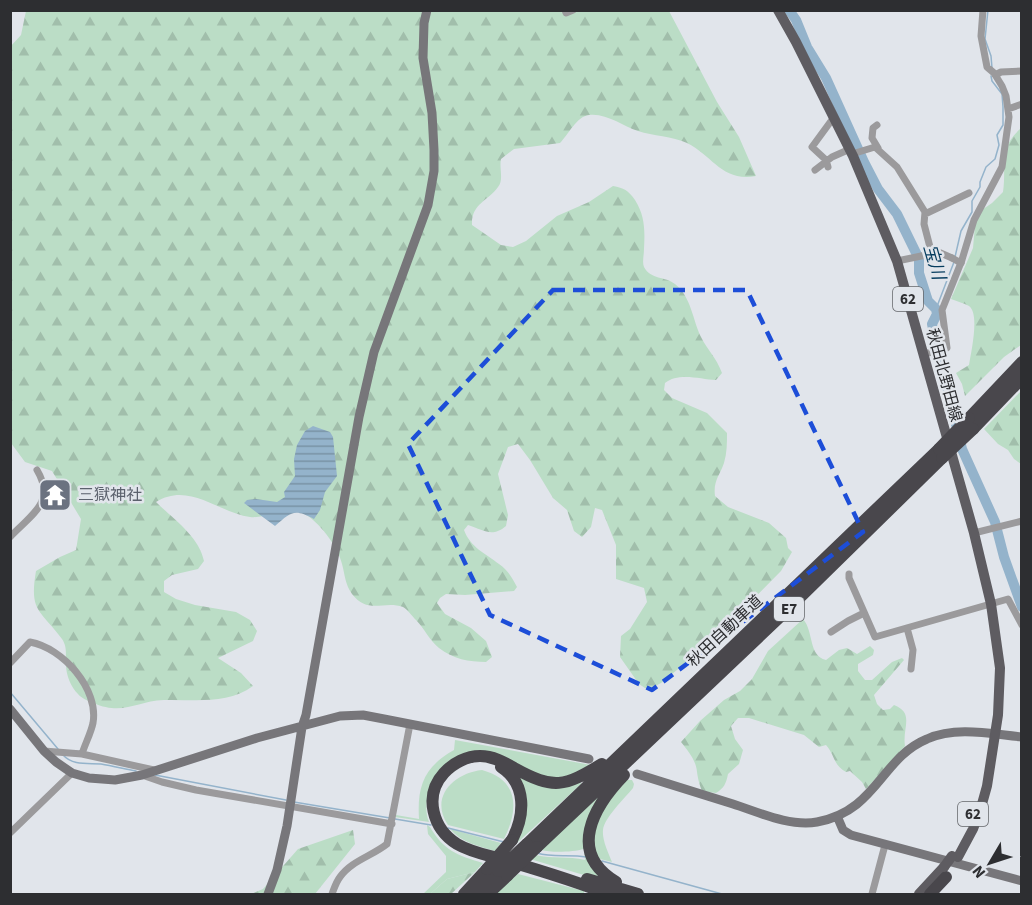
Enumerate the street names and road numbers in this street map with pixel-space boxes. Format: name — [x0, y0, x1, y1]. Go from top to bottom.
road number: 62 — [893, 287, 923, 311]
street label: 秋田北野田線 — [921, 326, 967, 424]
street label: 秋田自動車道 — [682, 590, 768, 672]
road number: E7 — [774, 597, 804, 621]
road number: 62 — [958, 802, 988, 826]

